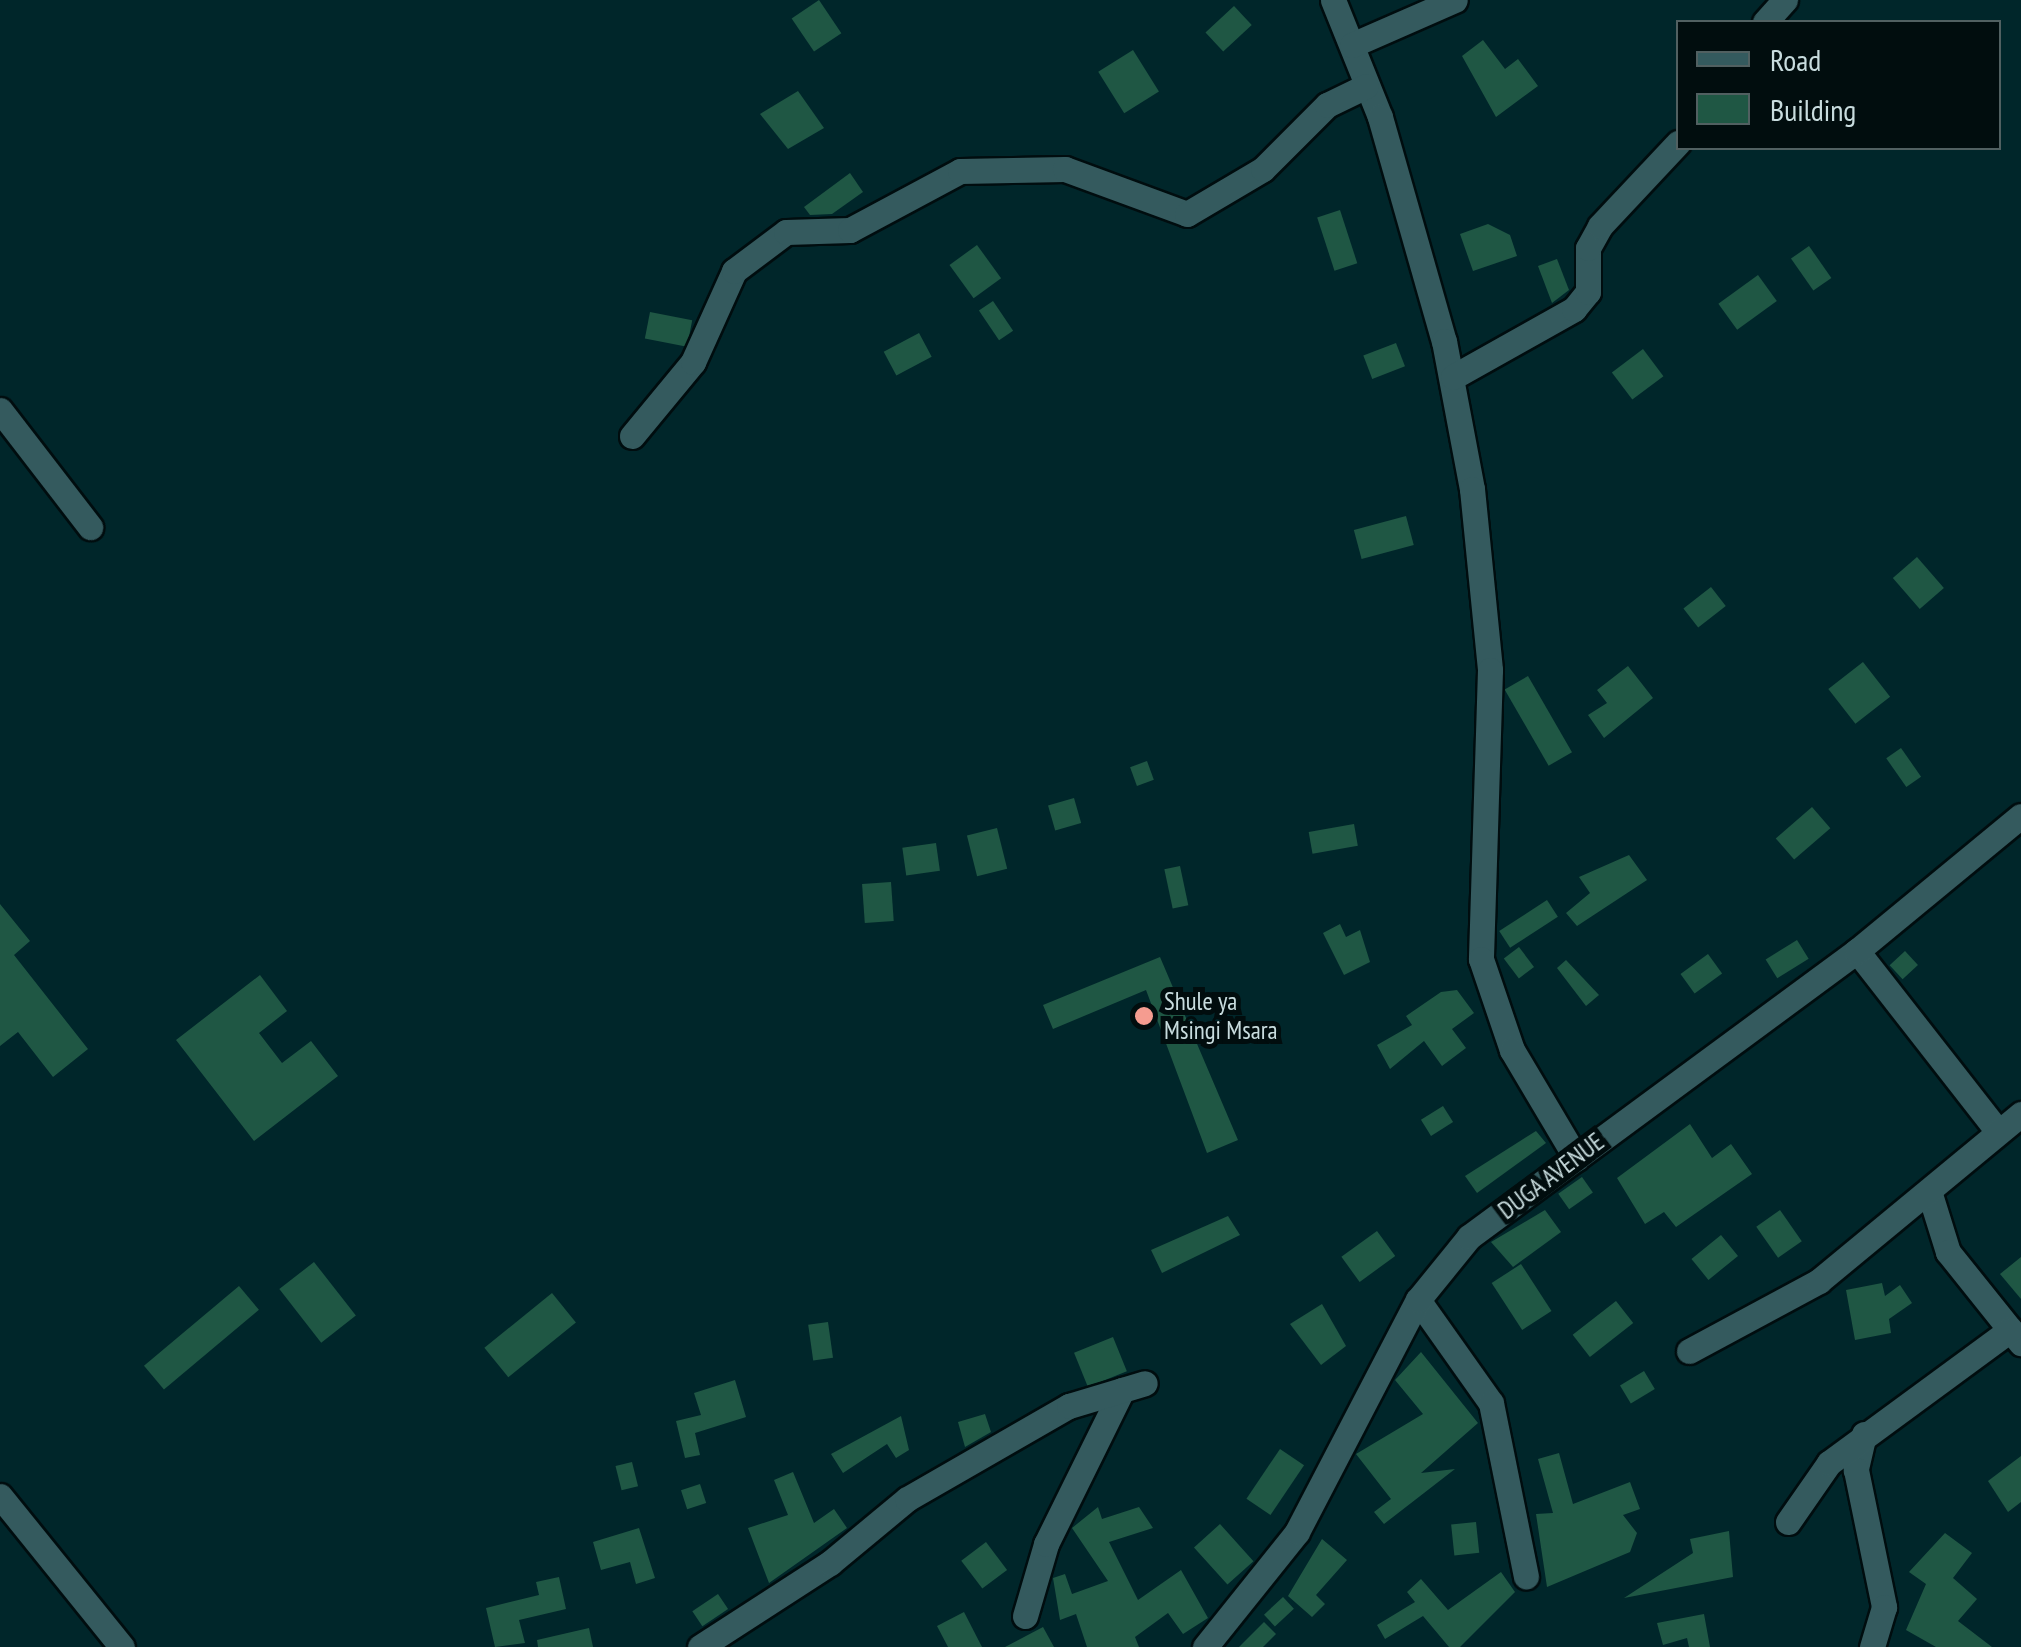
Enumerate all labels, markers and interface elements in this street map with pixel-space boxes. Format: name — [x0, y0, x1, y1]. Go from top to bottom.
legend — [1676, 20, 2001, 150]
text: Road — [1770, 40, 1821, 79]
text: Building — [1770, 90, 1856, 129]
place label: Shule ya Msingi Msara — [1164, 987, 1278, 1046]
marker: Shule ya Msingi Msara — [1133, 1005, 1155, 1027]
street label: DUGA AVENUE — [1492, 1126, 1610, 1226]

